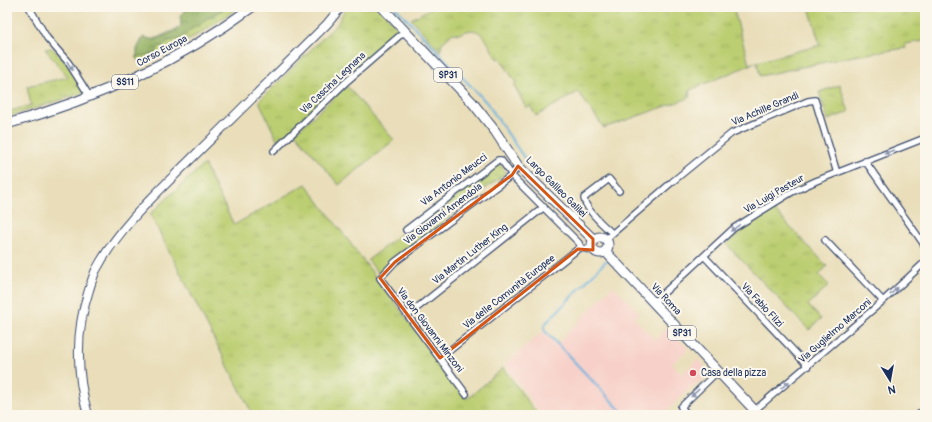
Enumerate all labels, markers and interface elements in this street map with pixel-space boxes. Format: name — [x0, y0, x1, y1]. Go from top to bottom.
street label: Corso Europa — [135, 32, 190, 69]
street label: Via Cascina Legnana — [298, 49, 368, 116]
one-way arrow — [67, 60, 74, 72]
road number: SP31 — [434, 68, 462, 82]
road number: SS11 — [112, 75, 138, 89]
street label: Via Achille Grandi — [730, 89, 800, 128]
one-way arrow — [882, 150, 894, 156]
street label: Via Antonio Meucci — [418, 151, 490, 209]
street label: Largo Galileo Galilei — [523, 154, 589, 220]
street label: Via Luigi Pasteur — [742, 172, 807, 216]
street label: Via Giovanni Amendola — [401, 180, 485, 247]
street label: Via Martin Luther King — [430, 221, 510, 287]
one-way arrow — [729, 224, 740, 232]
street label: Via delle Comunità Europee — [461, 252, 557, 332]
street label: Via Fabio Filzi — [738, 280, 786, 330]
street label: Via Roma — [648, 281, 684, 318]
street label: Via don Giovanni Minzoni — [394, 285, 466, 375]
one-way arrow — [889, 287, 898, 296]
street label: Via Guglielmo Marconi — [796, 296, 874, 366]
road number: SP31 — [668, 326, 696, 340]
north arrow — [870, 360, 910, 400]
place label: Casa della pizza — [701, 367, 767, 379]
marker: Casa della pizza — [688, 368, 698, 378]
one-way arrow — [779, 381, 790, 390]
text: N — [886, 382, 897, 397]
one-way arrow — [690, 388, 701, 397]

